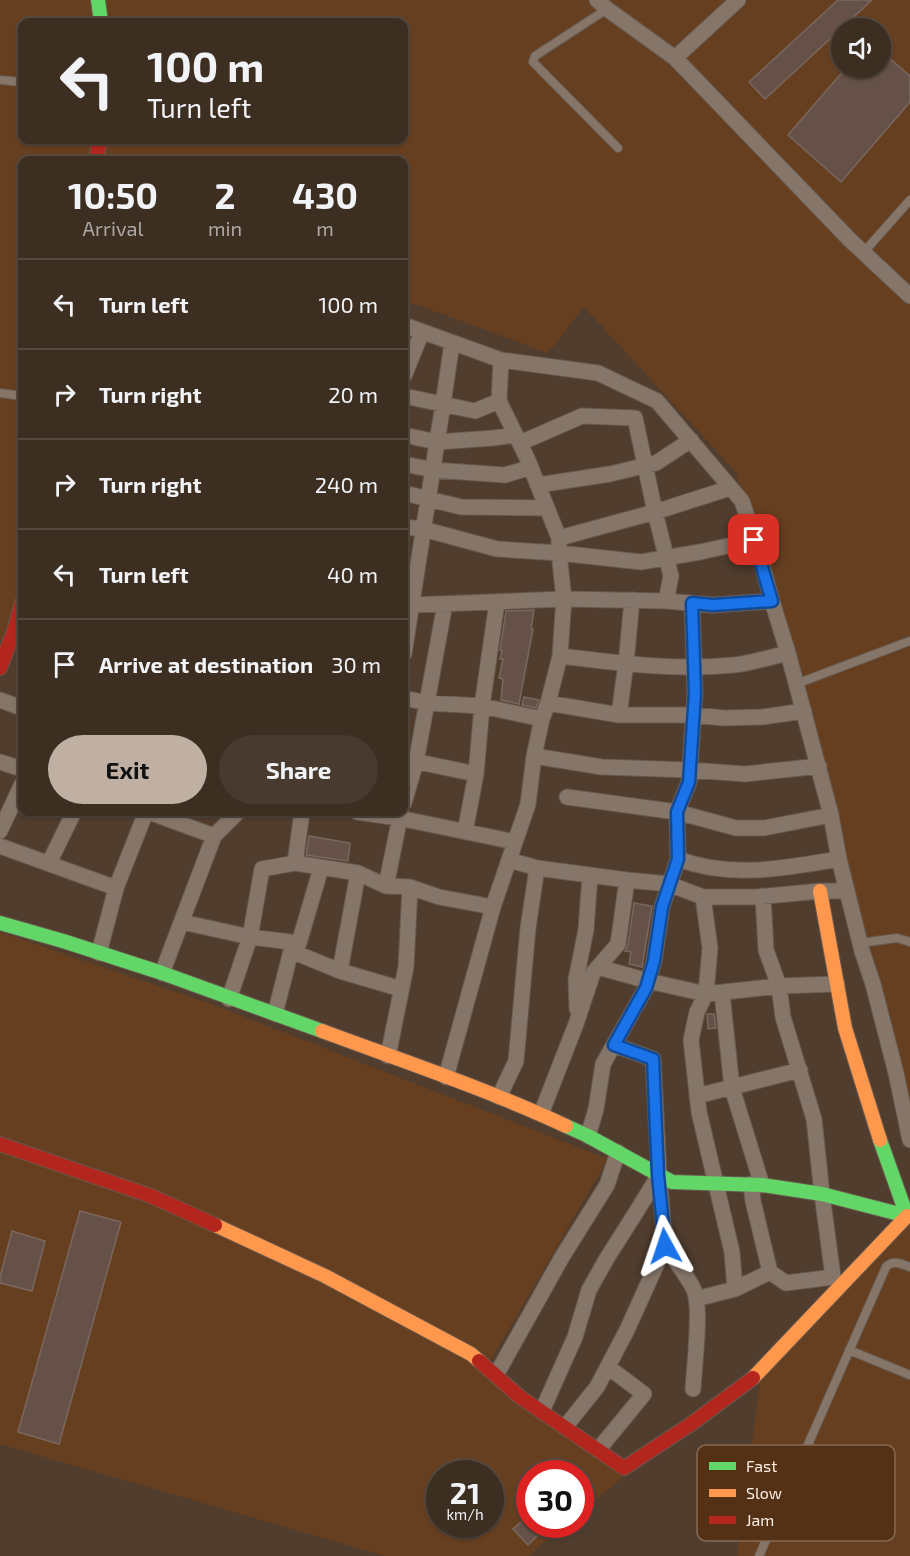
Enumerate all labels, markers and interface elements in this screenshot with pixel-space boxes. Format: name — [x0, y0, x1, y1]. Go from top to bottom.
map controls — [831, 18, 891, 78]
button: sound — [831, 18, 891, 78]
text: 100 m — [147, 40, 264, 90]
icon: left — [48, 42, 126, 120]
text: Turn left — [147, 91, 251, 123]
text: 10:50 — [68, 173, 158, 216]
text: 2 — [215, 173, 235, 216]
text: 430 — [292, 173, 358, 216]
text: Arrival — [83, 216, 143, 240]
text: min — [208, 216, 242, 240]
text: m — [316, 216, 334, 240]
icon: left — [48, 288, 81, 321]
text: Turn left — [99, 291, 188, 317]
text: 100 m — [319, 291, 378, 317]
icon: right — [48, 378, 81, 411]
text: Turn right — [99, 381, 201, 407]
text: 20 m — [328, 381, 378, 407]
icon: right — [48, 468, 81, 501]
text: Turn right — [99, 471, 201, 497]
text: 240 m — [315, 471, 378, 497]
pin — [728, 514, 779, 565]
icon: arrive — [737, 523, 770, 556]
icon: left — [48, 558, 81, 591]
text: Turn left — [99, 561, 188, 587]
text: 40 m — [327, 561, 378, 587]
icon: arrive — [48, 648, 81, 681]
text: Arrive at destination — [99, 651, 313, 677]
text: 30 m — [331, 651, 381, 677]
button: Exit — [48, 735, 207, 804]
button: Share — [219, 735, 378, 804]
position arrow — [633, 1214, 697, 1278]
legend — [697, 1445, 895, 1541]
text: Fast — [746, 1456, 777, 1475]
speed limit sign: 30 — [516, 1460, 594, 1538]
text: 21 — [450, 1474, 480, 1510]
text: Slow — [746, 1483, 782, 1502]
text: km/h — [446, 1505, 484, 1523]
text: Jam — [746, 1510, 774, 1529]

